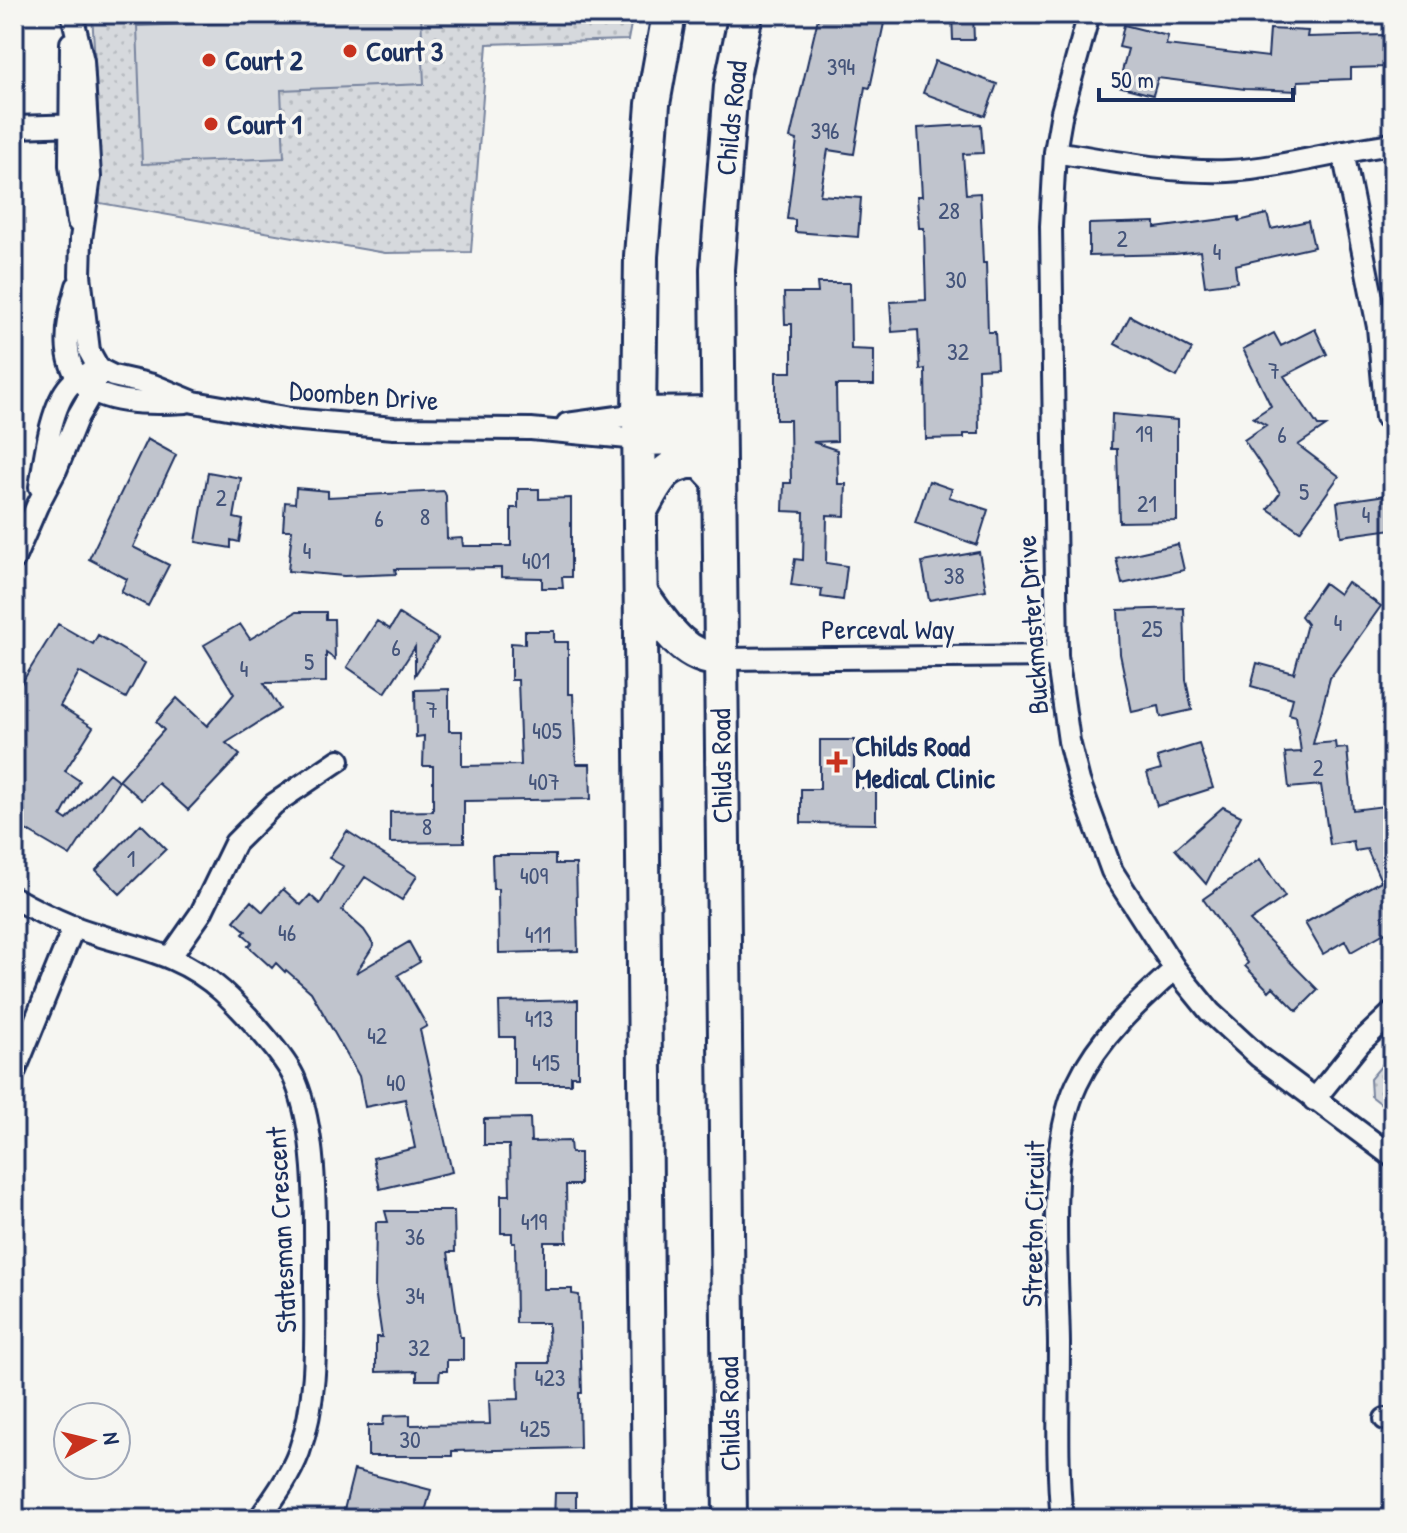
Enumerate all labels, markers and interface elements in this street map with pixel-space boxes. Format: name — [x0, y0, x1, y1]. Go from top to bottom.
place label: Court 3 — [366, 32, 444, 70]
place label: Court 2 — [225, 41, 304, 79]
marker: Court 3 — [341, 42, 359, 60]
house number: 394 — [827, 50, 855, 82]
marker: Court 2 — [200, 51, 218, 69]
scale bar — [1099, 52, 1293, 102]
street label: Childs Road — [706, 59, 756, 177]
text: 50 m — [1111, 63, 1154, 95]
place label: Court 1 — [227, 105, 302, 143]
house number: 396 — [810, 114, 840, 146]
marker: Court 1 — [202, 115, 220, 133]
house number: 28 — [938, 194, 960, 226]
house number: 2 — [1116, 222, 1128, 254]
house number: 4 — [1213, 235, 1222, 267]
house number: 30 — [945, 263, 967, 295]
house number: 32 — [947, 335, 969, 367]
house number: 7 — [1268, 354, 1280, 386]
street label: Doomben Drive — [288, 371, 440, 419]
house number: 19 — [1135, 417, 1153, 449]
house number: 6 — [1277, 418, 1287, 450]
house number: 5 — [1299, 475, 1309, 507]
house number: 2 — [215, 481, 227, 513]
house number: 21 — [1137, 487, 1157, 519]
house number: 4 — [1362, 498, 1371, 530]
house number: 8 — [420, 500, 430, 532]
house number: 6 — [374, 502, 384, 534]
house number: 4 — [303, 534, 312, 566]
street label: Buckmaster Drive — [1007, 534, 1057, 716]
house number: 401 — [522, 544, 550, 576]
house number: 38 — [943, 559, 965, 591]
house number: 4 — [1334, 606, 1343, 638]
street label: Perceval Way — [821, 610, 955, 648]
house number: 25 — [1141, 612, 1163, 644]
house number: 6 — [391, 631, 401, 663]
house number: 5 — [304, 645, 314, 677]
house number: 4 — [240, 652, 249, 684]
house number: 7 — [426, 693, 438, 725]
street label: Childs Road — [701, 708, 741, 824]
house number: 405 — [532, 714, 562, 746]
place label: Childs Road Medical Clinic — [855, 727, 996, 797]
marker: Childs Road Medical Clinic — [826, 751, 848, 773]
house number: 2 — [1312, 751, 1324, 783]
house number: 407 — [528, 765, 560, 797]
house number: 8 — [422, 810, 432, 842]
house number: 1 — [127, 842, 135, 874]
house number: 409 — [520, 859, 548, 891]
house number: 46 — [278, 916, 296, 948]
house number: 411 — [525, 918, 551, 950]
house number: 413 — [525, 1002, 553, 1034]
house number: 42 — [367, 1019, 387, 1051]
house number: 415 — [532, 1046, 560, 1078]
house number: 40 — [386, 1066, 406, 1098]
street label: Statesman Crescent — [257, 1126, 305, 1334]
street label: Streeton Circuit — [1013, 1140, 1053, 1307]
house number: 419 — [521, 1205, 547, 1237]
house number: 36 — [405, 1220, 425, 1252]
house number: 34 — [405, 1279, 425, 1311]
house number: 32 — [408, 1331, 430, 1363]
street label: Childs Road — [709, 1356, 749, 1472]
house number: 423 — [535, 1361, 565, 1393]
north arrow — [52, 1401, 132, 1481]
house number: 425 — [520, 1412, 550, 1444]
house number: 30 — [399, 1423, 421, 1455]
text: N — [96, 1430, 128, 1446]

